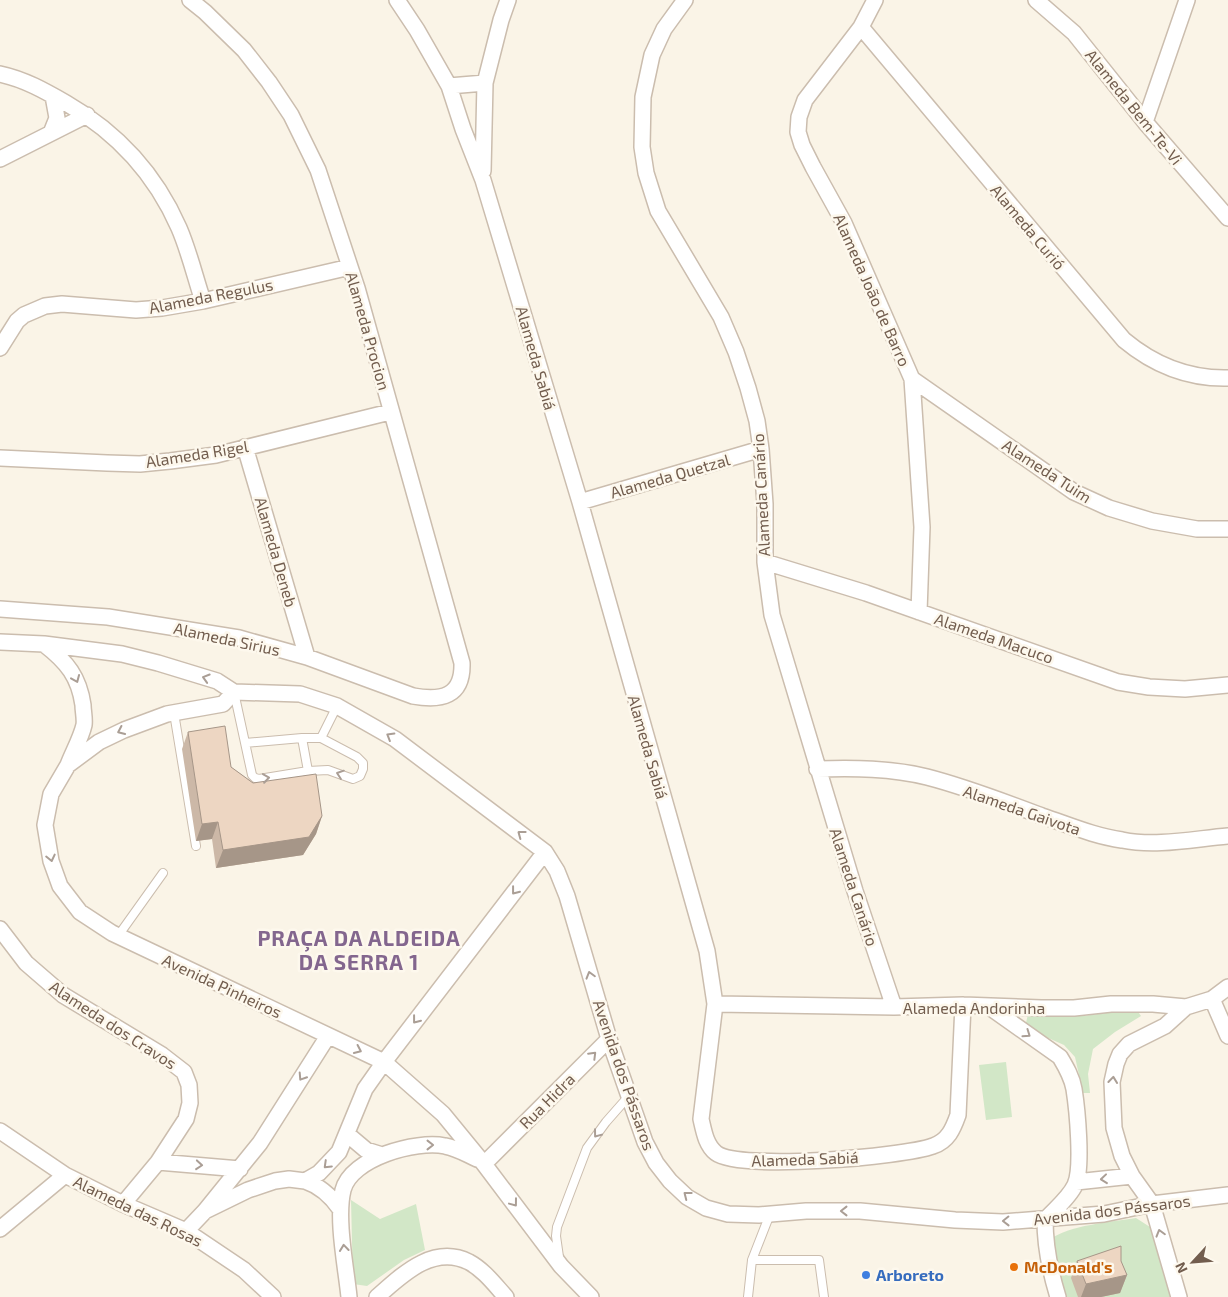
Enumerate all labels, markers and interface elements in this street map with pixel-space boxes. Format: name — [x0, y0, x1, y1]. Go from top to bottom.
street label: Alameda Bem-Te-Vi — [1082, 45, 1187, 168]
street label: Alameda Curió — [987, 180, 1070, 273]
street label: Alameda João de Barro — [830, 211, 915, 369]
street label: Alameda Procion — [342, 269, 394, 392]
street label: Alameda Regulus — [147, 274, 275, 317]
street label: Alameda Sabiá — [513, 304, 560, 412]
street label: Alameda Canário — [748, 433, 773, 557]
street label: Alameda Tuim — [999, 435, 1095, 506]
street label: Alameda Rigel — [144, 436, 250, 471]
street label: Alameda Quetzal — [608, 449, 733, 503]
street label: Alameda Deneb — [252, 495, 301, 609]
street label: Alameda Macuco — [932, 608, 1056, 667]
street label: Alameda Sirius — [172, 618, 282, 659]
one-way arrow — [203, 673, 211, 683]
one-way arrow — [69, 674, 80, 683]
street label: Alameda Sabiá — [625, 693, 672, 801]
one-way arrow — [117, 725, 126, 736]
one-way arrow — [387, 733, 396, 743]
one-way arrow — [337, 770, 345, 780]
one-way arrow — [263, 773, 271, 784]
street label: Alameda Gaivota — [961, 781, 1083, 838]
street label: Alameda Canário — [826, 825, 883, 948]
one-way arrow — [518, 831, 527, 839]
one-way arrow — [45, 854, 56, 863]
one-way arrow — [513, 885, 521, 894]
district label: PRAÇA DA ALDEIDA DA SERRA 1 — [257, 925, 461, 974]
street label: Avenida Pinheiros — [160, 950, 285, 1021]
one-way arrow — [586, 972, 596, 980]
street label: Alameda dos Cravos — [46, 976, 180, 1073]
street label: Avenida dos Pássaros — [590, 997, 659, 1153]
street label: Alameda Andorinha — [903, 998, 1045, 1017]
one-way arrow — [414, 1014, 422, 1023]
one-way arrow — [1022, 1028, 1031, 1037]
one-way arrow — [353, 1044, 362, 1054]
one-way arrow — [587, 1051, 596, 1060]
street label: Rua Hidra — [515, 1069, 578, 1132]
one-way arrow — [299, 1071, 308, 1081]
one-way arrow — [1108, 1075, 1119, 1083]
one-way arrow — [594, 1128, 603, 1138]
one-way arrow — [426, 1140, 434, 1150]
street label: Alameda Sabiá — [751, 1147, 859, 1170]
one-way arrow — [324, 1159, 333, 1168]
one-way arrow — [195, 1160, 203, 1171]
street label: Alameda das Rosas — [71, 1171, 206, 1250]
one-way arrow — [1100, 1173, 1108, 1184]
street label: Avenida dos Pássaros — [1032, 1190, 1191, 1229]
one-way arrow — [683, 1192, 693, 1201]
one-way arrow — [508, 1197, 516, 1206]
one-way arrow — [840, 1206, 848, 1216]
one-way arrow — [1002, 1216, 1010, 1227]
one-way arrow — [1156, 1230, 1166, 1238]
north arrow — [1168, 1237, 1218, 1287]
one-way arrow — [339, 1244, 350, 1252]
place label: McDonald's — [1024, 1257, 1113, 1276]
text: N — [1171, 1260, 1191, 1276]
marker: McDonald's — [1008, 1261, 1020, 1273]
place label: Arboreto — [876, 1265, 944, 1284]
marker: Arboreto — [860, 1269, 872, 1281]

